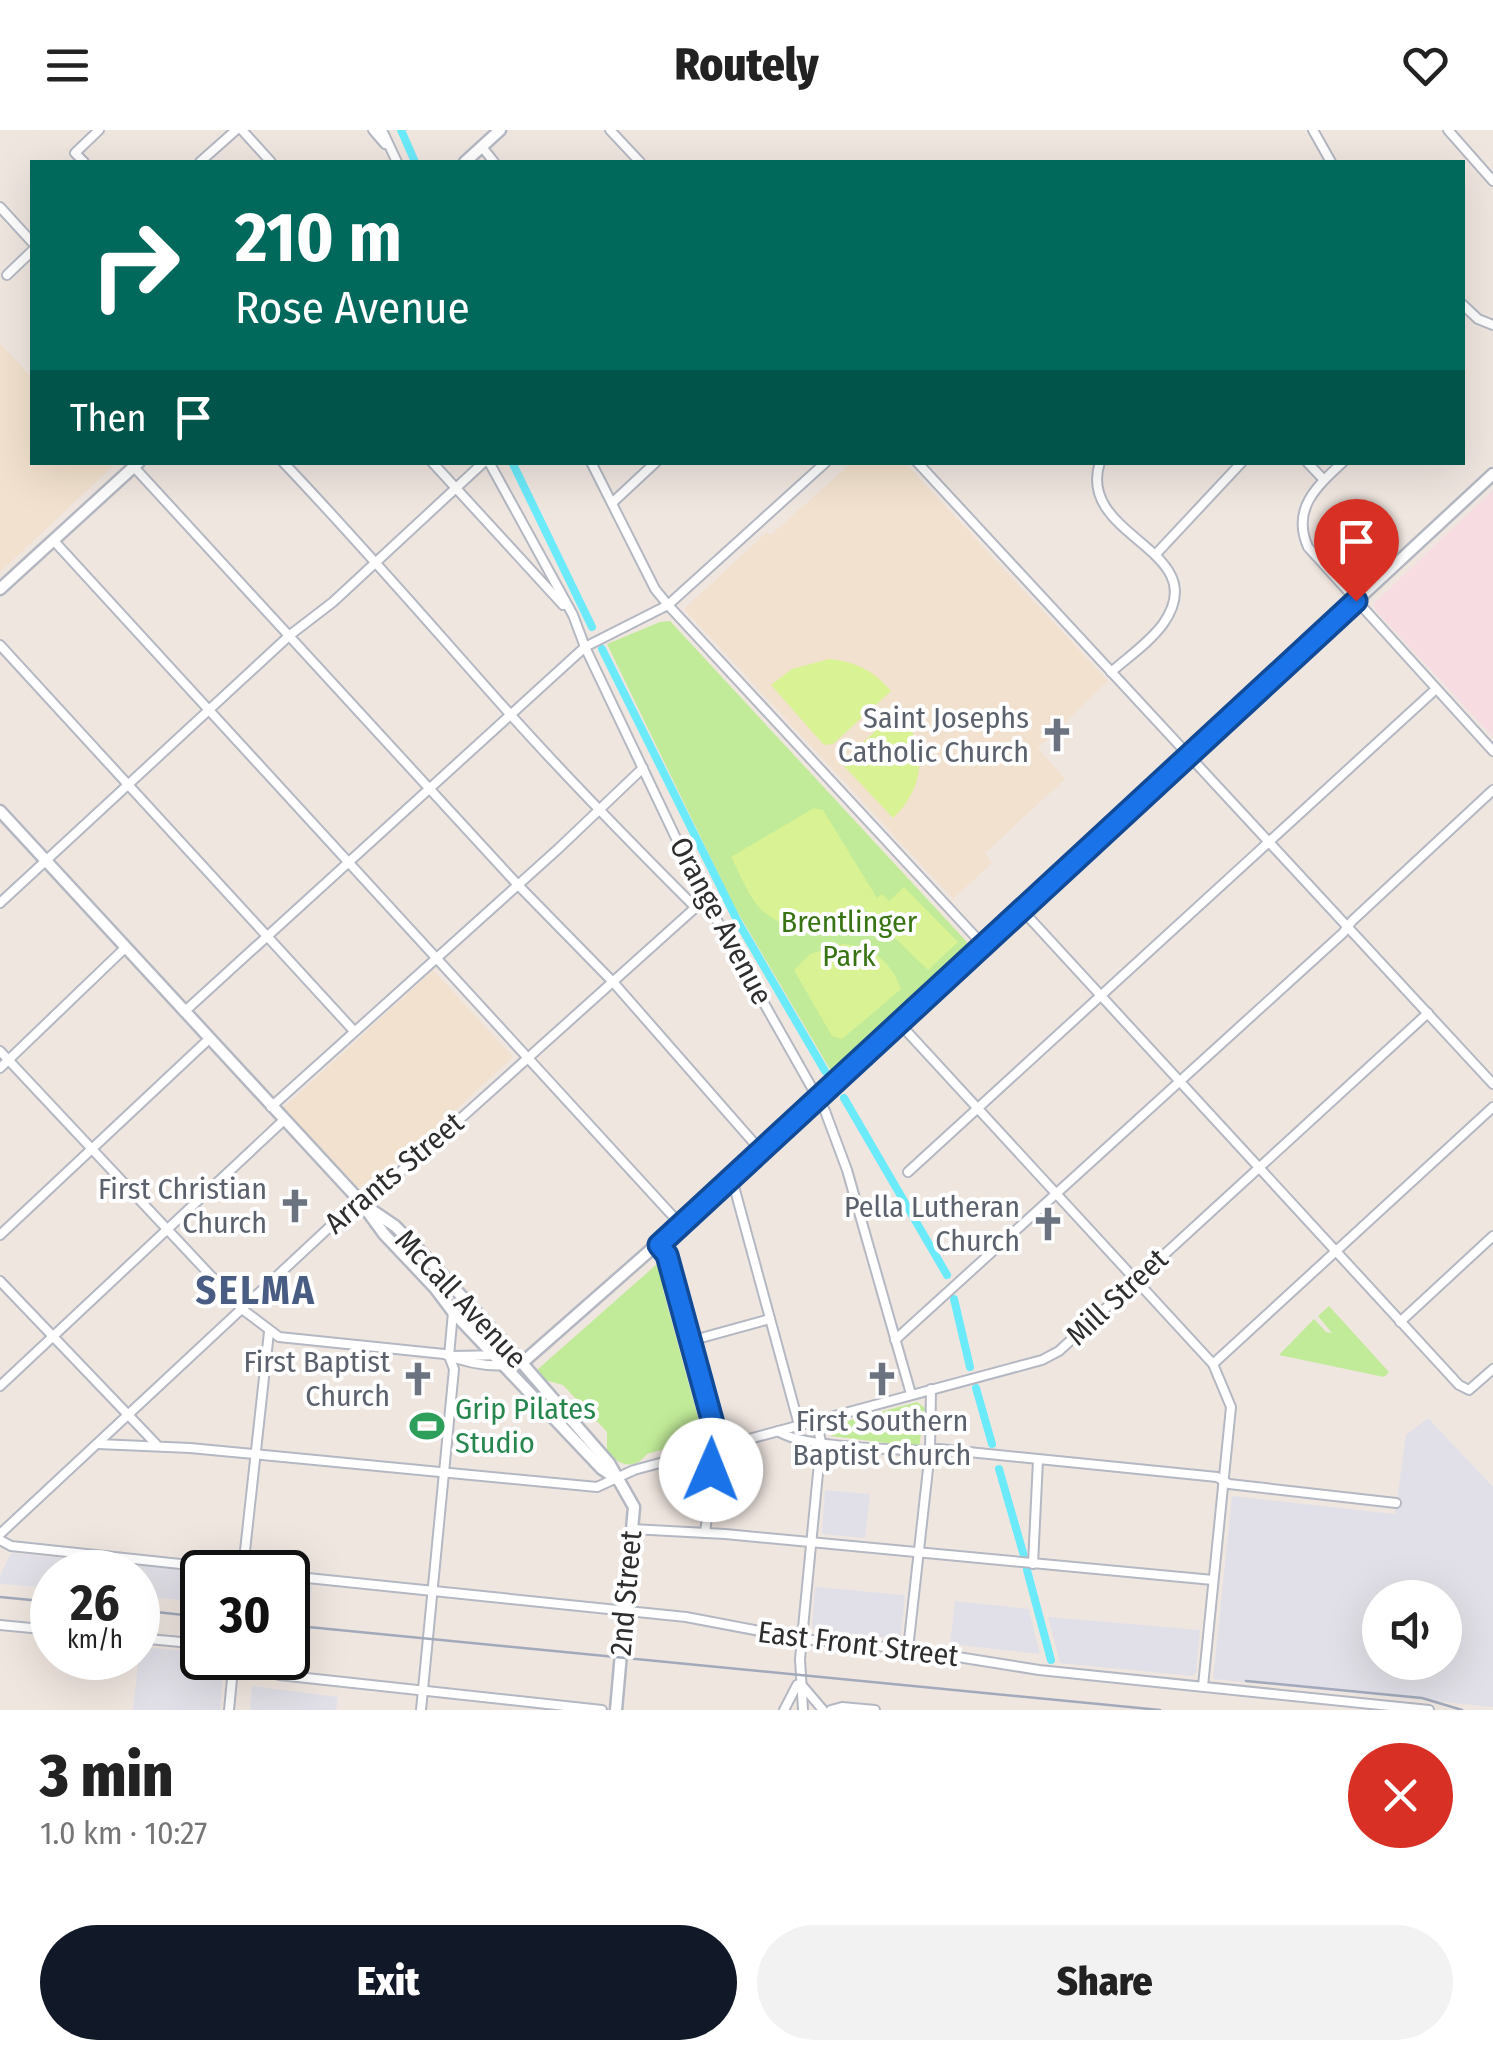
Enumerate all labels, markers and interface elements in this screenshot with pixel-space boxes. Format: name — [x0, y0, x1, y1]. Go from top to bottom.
icon: menu — [40, 38, 95, 93]
text: Routely — [674, 38, 819, 92]
icon: heart — [1398, 38, 1453, 93]
text: 210 m — [235, 196, 402, 280]
icon: right — [70, 200, 200, 330]
text: Rose Avenue — [235, 281, 470, 335]
icon: arrive — [166, 390, 221, 445]
text: Then — [70, 395, 146, 441]
pin — [1314, 499, 1399, 602]
icon: arrive — [1329, 514, 1384, 569]
place label: Saint Josephs Catholic Church — [838, 700, 1029, 770]
church icon: Saint Josephs Catholic Church — [1038, 716, 1076, 754]
street label: Orange Avenue — [662, 831, 780, 1011]
park label: Brentlinger Park — [781, 904, 918, 974]
street label: Arrants Street — [317, 1105, 471, 1241]
place label: First Christian Church — [98, 1171, 267, 1241]
church icon: First Christian Church — [276, 1187, 314, 1225]
place label: Pella Lutheran Church — [844, 1189, 1020, 1259]
church icon: Pella Lutheran Church — [1029, 1205, 1067, 1243]
street label: McCall Avenue — [388, 1222, 534, 1376]
street label: Mill Street — [1059, 1241, 1175, 1353]
district label: SELMA — [196, 1267, 316, 1315]
place label: First Baptist Church — [243, 1344, 390, 1414]
church icon: First Baptist Church — [399, 1360, 437, 1398]
church icon: First Southern Baptist Church — [863, 1360, 901, 1398]
place label: Grip Pilates Studio — [455, 1391, 596, 1461]
place label: First Southern Baptist Church — [793, 1403, 971, 1473]
sports icon: Grip Pilates Studio — [408, 1407, 446, 1445]
position arrow — [659, 1418, 763, 1522]
street label: 2nd Street — [603, 1529, 649, 1657]
speed limit sign: 30 — [180, 1550, 310, 1680]
text: 26 — [70, 1573, 120, 1633]
map controls — [1362, 1580, 1462, 1680]
button: sound — [1362, 1580, 1462, 1680]
street label: East Front Street — [756, 1614, 961, 1674]
text: km/h — [67, 1625, 123, 1655]
text: 3 min — [40, 1740, 173, 1812]
button: close — [1348, 1743, 1453, 1848]
text: 1.0 km · 10:27 — [40, 1814, 207, 1852]
button: Exit — [40, 1925, 737, 2040]
button: Share — [757, 1925, 1453, 2040]

